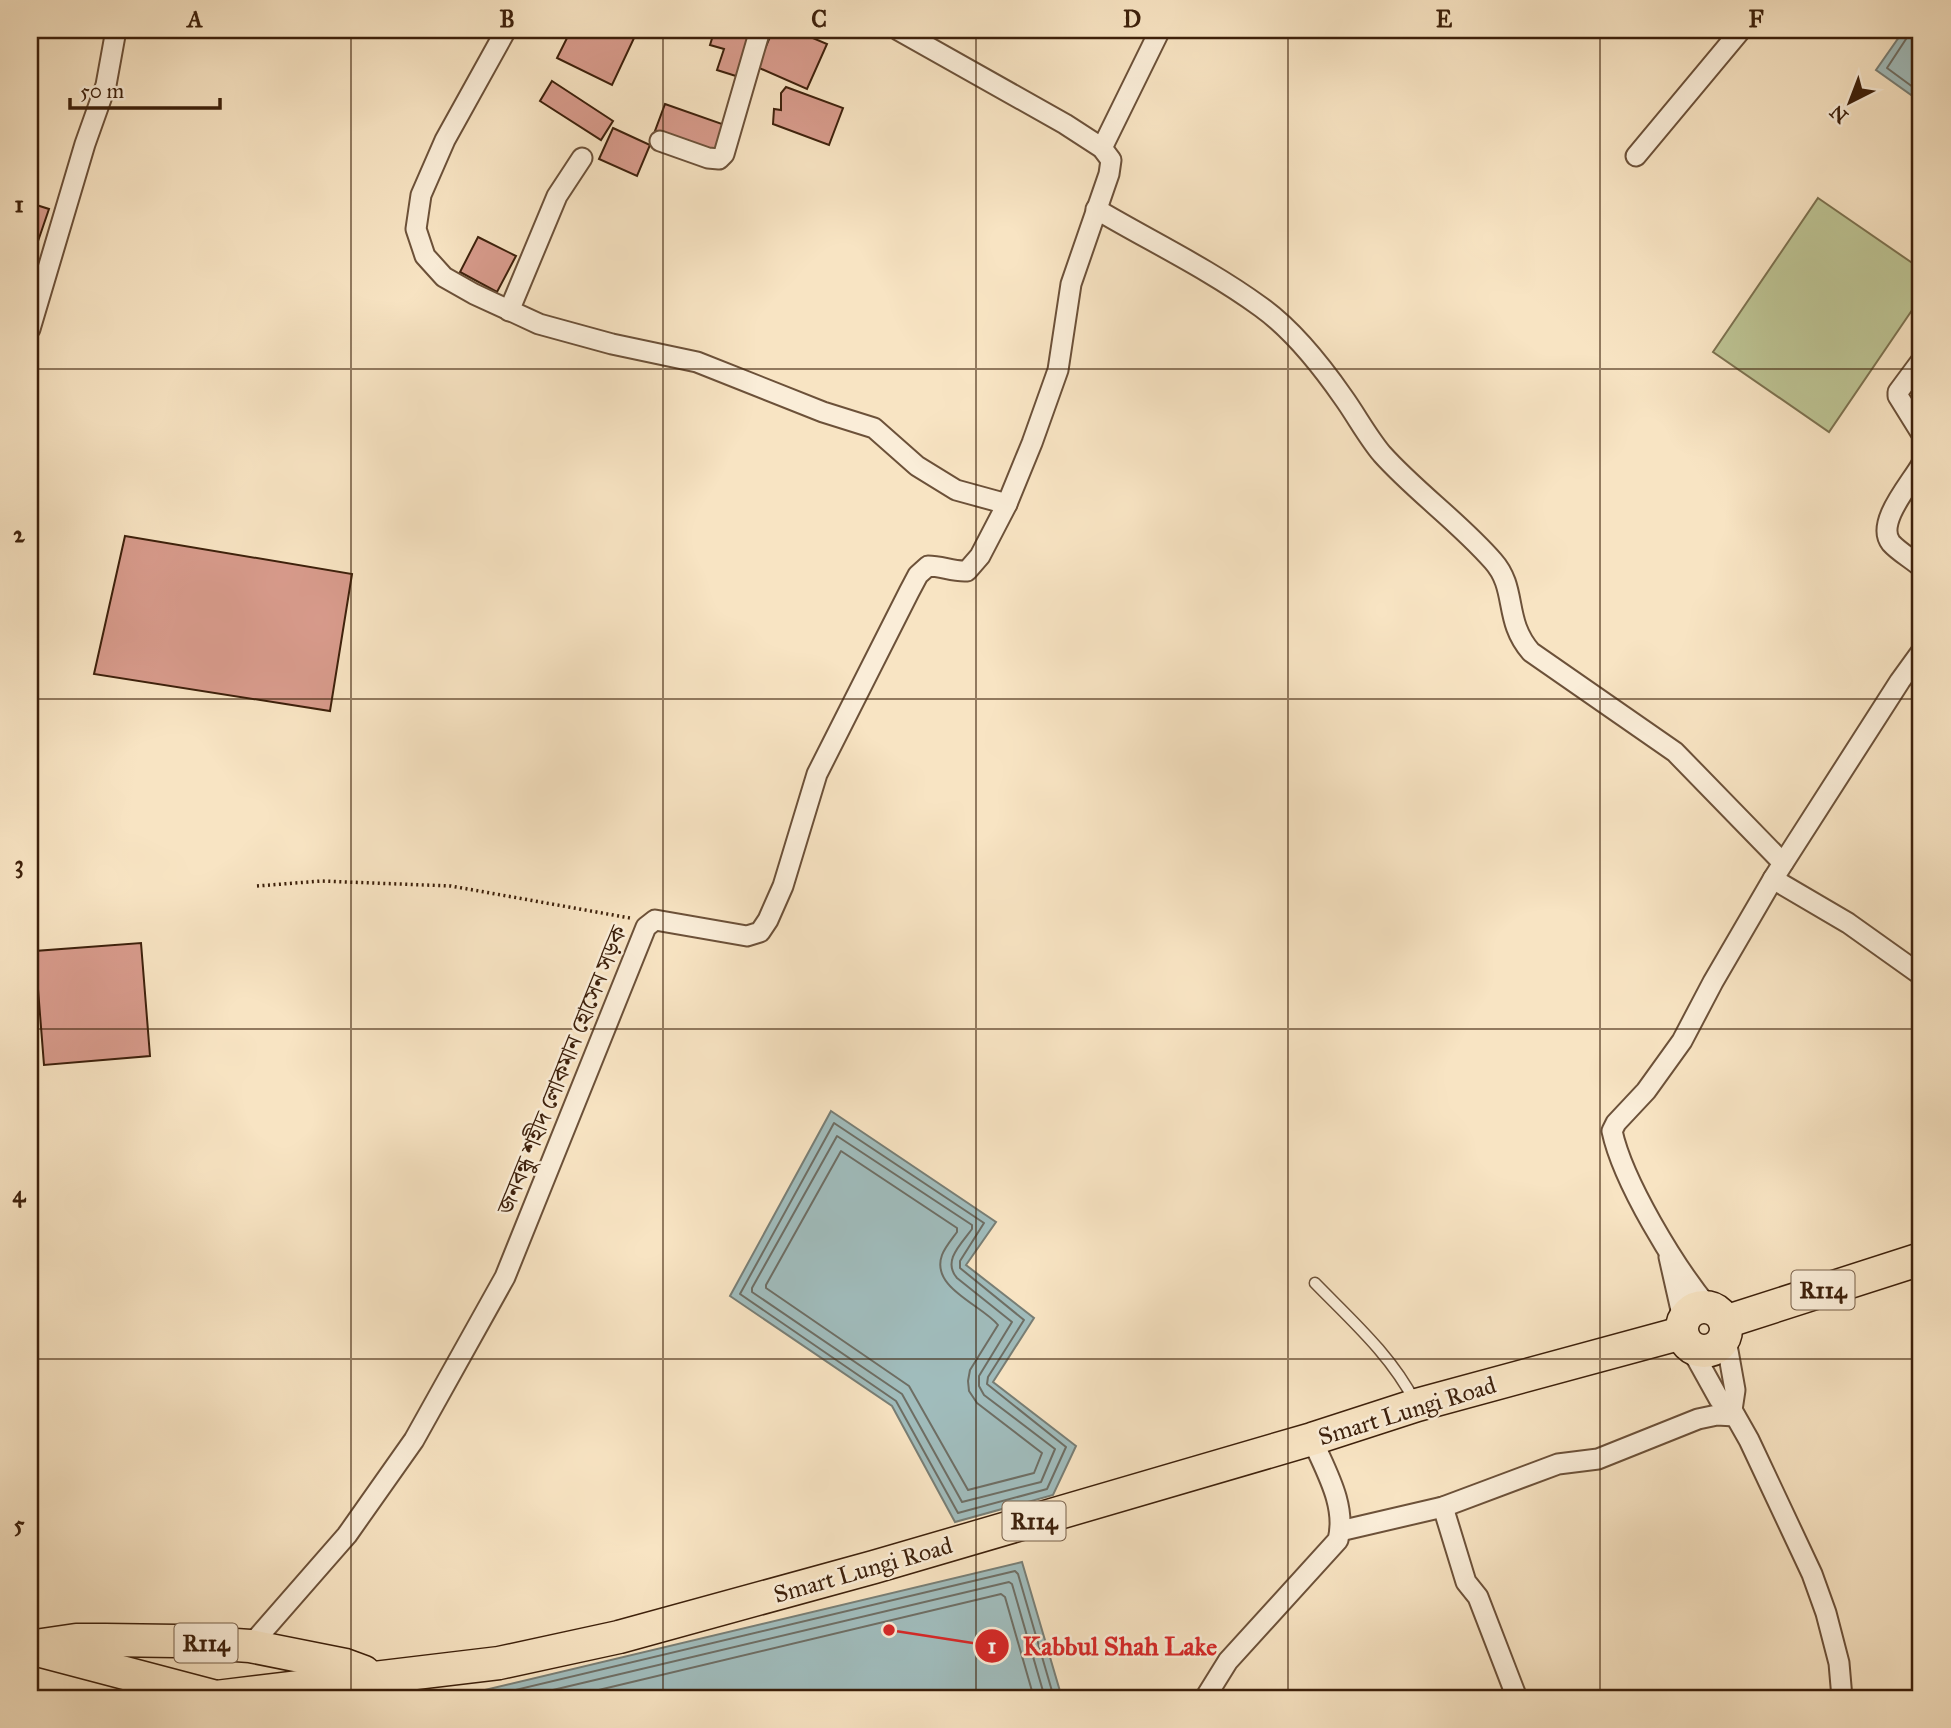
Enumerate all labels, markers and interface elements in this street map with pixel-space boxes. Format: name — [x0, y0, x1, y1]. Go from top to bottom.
text: A — [185, 5, 203, 33]
text: B — [499, 5, 515, 33]
text: C — [811, 5, 827, 33]
text: D — [1123, 5, 1141, 33]
text: E — [1436, 5, 1453, 33]
text: F — [1748, 5, 1764, 33]
scale bar — [70, 66, 220, 110]
north arrow — [1814, 66, 1884, 136]
text: 50 m — [80, 78, 125, 104]
text: N — [1825, 100, 1853, 128]
text: 1 — [14, 190, 24, 218]
text: 2 — [13, 520, 25, 548]
text: 3 — [14, 850, 24, 879]
street label: জনবন্ধু শহীদ লোকমান হোসেন সড়ক — [490, 920, 635, 1220]
text: 4 — [13, 1180, 27, 1208]
road number: R114 — [1792, 1270, 1854, 1310]
street label: Smart Lungi Road — [1314, 1370, 1500, 1452]
road number: R114 — [1002, 1502, 1066, 1540]
text: 5 — [14, 1510, 25, 1538]
street label: Smart Lungi Road — [770, 1530, 956, 1610]
callout: Kabbul Shah Lake — [974, 1622, 1231, 1669]
road number: R114 — [174, 1624, 238, 1662]
text: Kabbul Shah Lake — [1023, 1630, 1217, 1662]
text: 1 — [988, 1633, 996, 1659]

